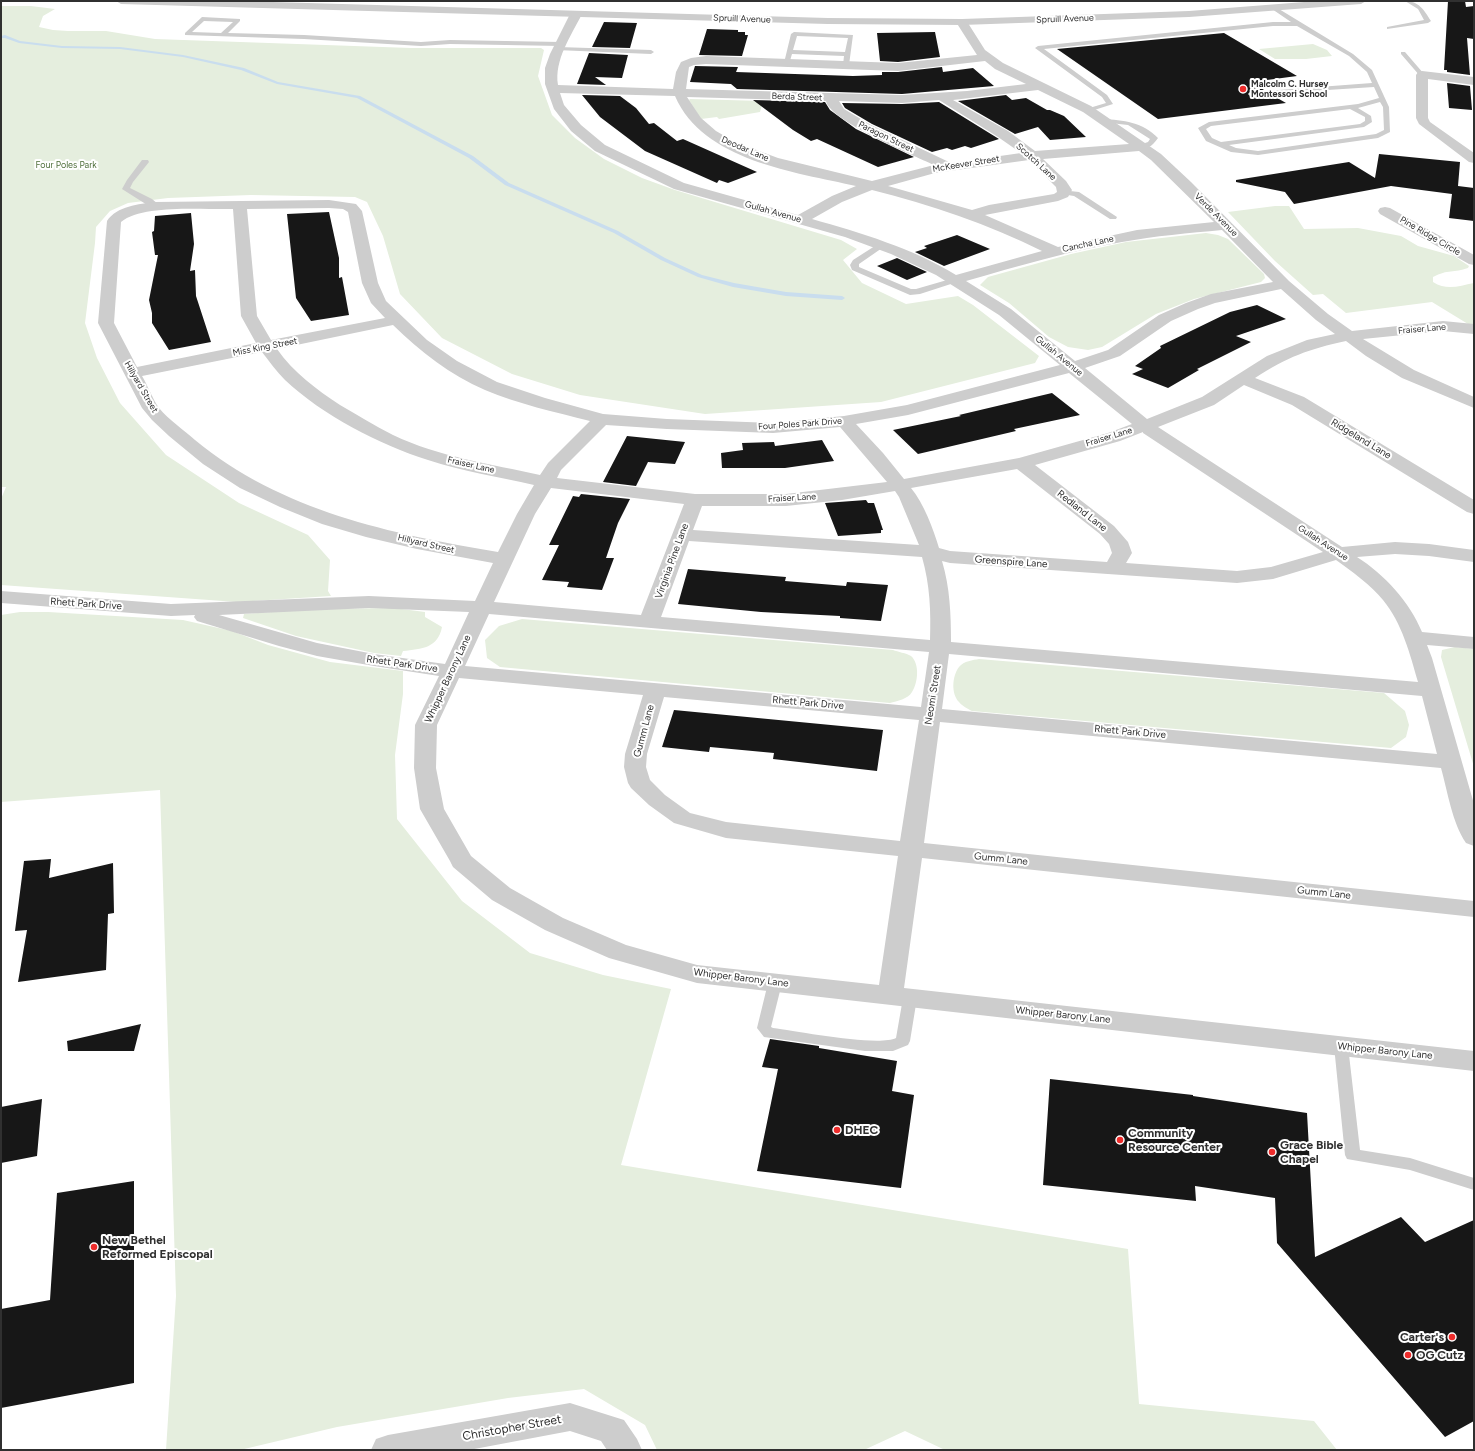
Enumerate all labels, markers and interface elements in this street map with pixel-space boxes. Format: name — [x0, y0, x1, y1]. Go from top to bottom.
street label: Spruill Avenue — [713, 13, 771, 25]
street label: Spruill Avenue — [1036, 13, 1094, 25]
place label: Malcolm C. Hursey Montessori School — [1251, 79, 1328, 100]
marker: Malcolm C. Hursey Montessori School — [1238, 84, 1248, 94]
street label: Berda Street — [771, 91, 823, 103]
street label: Paragon Street — [857, 119, 915, 155]
street label: Deodar Lane — [720, 134, 770, 164]
street label: Scotch Lane — [1014, 141, 1058, 183]
street label: McKeever Street — [932, 153, 1000, 175]
park label: Four Poles Park — [35, 160, 97, 170]
street label: Verde Avenue — [1192, 191, 1240, 239]
street label: Gullah Avenue — [744, 199, 802, 225]
street label: Pine Ridge Circle — [1398, 214, 1462, 258]
street label: Cancha Lane — [1061, 233, 1115, 255]
street label: Fraiser Lane — [1398, 322, 1446, 336]
street label: Gullah Avenue — [1033, 334, 1085, 378]
street label: Miss King Street — [232, 335, 298, 359]
street label: Hillyard Street — [122, 359, 160, 415]
street label: Four Poles Park Drive — [758, 416, 842, 432]
street label: Ridgeland Lane — [1329, 416, 1393, 462]
street label: Fraiser Lane — [1084, 425, 1134, 449]
street label: Fraiser Lane — [446, 454, 496, 476]
street label: Redland Lane — [1055, 488, 1109, 534]
street label: Fraiser Lane — [768, 491, 816, 505]
street label: Virginia Pine Lane — [653, 522, 691, 600]
street label: Gullah Avenue — [1296, 523, 1350, 563]
street label: Hillyard Street — [397, 532, 455, 556]
street label: Greenspire Lane — [974, 553, 1048, 571]
street label: Rhett Park Drive — [50, 596, 122, 612]
street label: Whipper Barony Lane — [422, 633, 474, 725]
street label: Rhett Park Drive — [366, 653, 438, 675]
street label: Neomi Street — [922, 664, 944, 726]
street label: Rhett Park Drive — [772, 694, 844, 712]
street label: Gumm Lane — [631, 703, 657, 759]
street label: Rhett Park Drive — [1094, 723, 1166, 741]
street label: Gumm Lane — [974, 850, 1028, 868]
street label: Gumm Lane — [1297, 884, 1351, 902]
street label: Whipper Barony Lane — [693, 966, 789, 990]
street label: Whipper Barony Lane — [1015, 1004, 1111, 1026]
street label: Whipper Barony Lane — [1337, 1040, 1433, 1062]
place label: DHEC — [845, 1123, 878, 1137]
marker: DHEC — [832, 1125, 842, 1135]
place label: Community Resource Center — [1128, 1126, 1220, 1154]
marker: Community Resource Center — [1115, 1135, 1125, 1145]
place label: Grace Bible Chapel — [1280, 1138, 1343, 1166]
marker: Grace Bible Chapel — [1267, 1147, 1277, 1157]
place label: New Bethel Reformed Episcopal — [102, 1233, 213, 1261]
marker: New Bethel Reformed Episcopal — [89, 1242, 99, 1252]
place label: Carter's — [1400, 1330, 1444, 1344]
marker: Carter's — [1447, 1332, 1457, 1342]
place label: OG Cutz — [1416, 1348, 1463, 1362]
marker: OG Cutz — [1403, 1350, 1413, 1360]
street label: Christopher Street — [461, 1412, 563, 1444]

